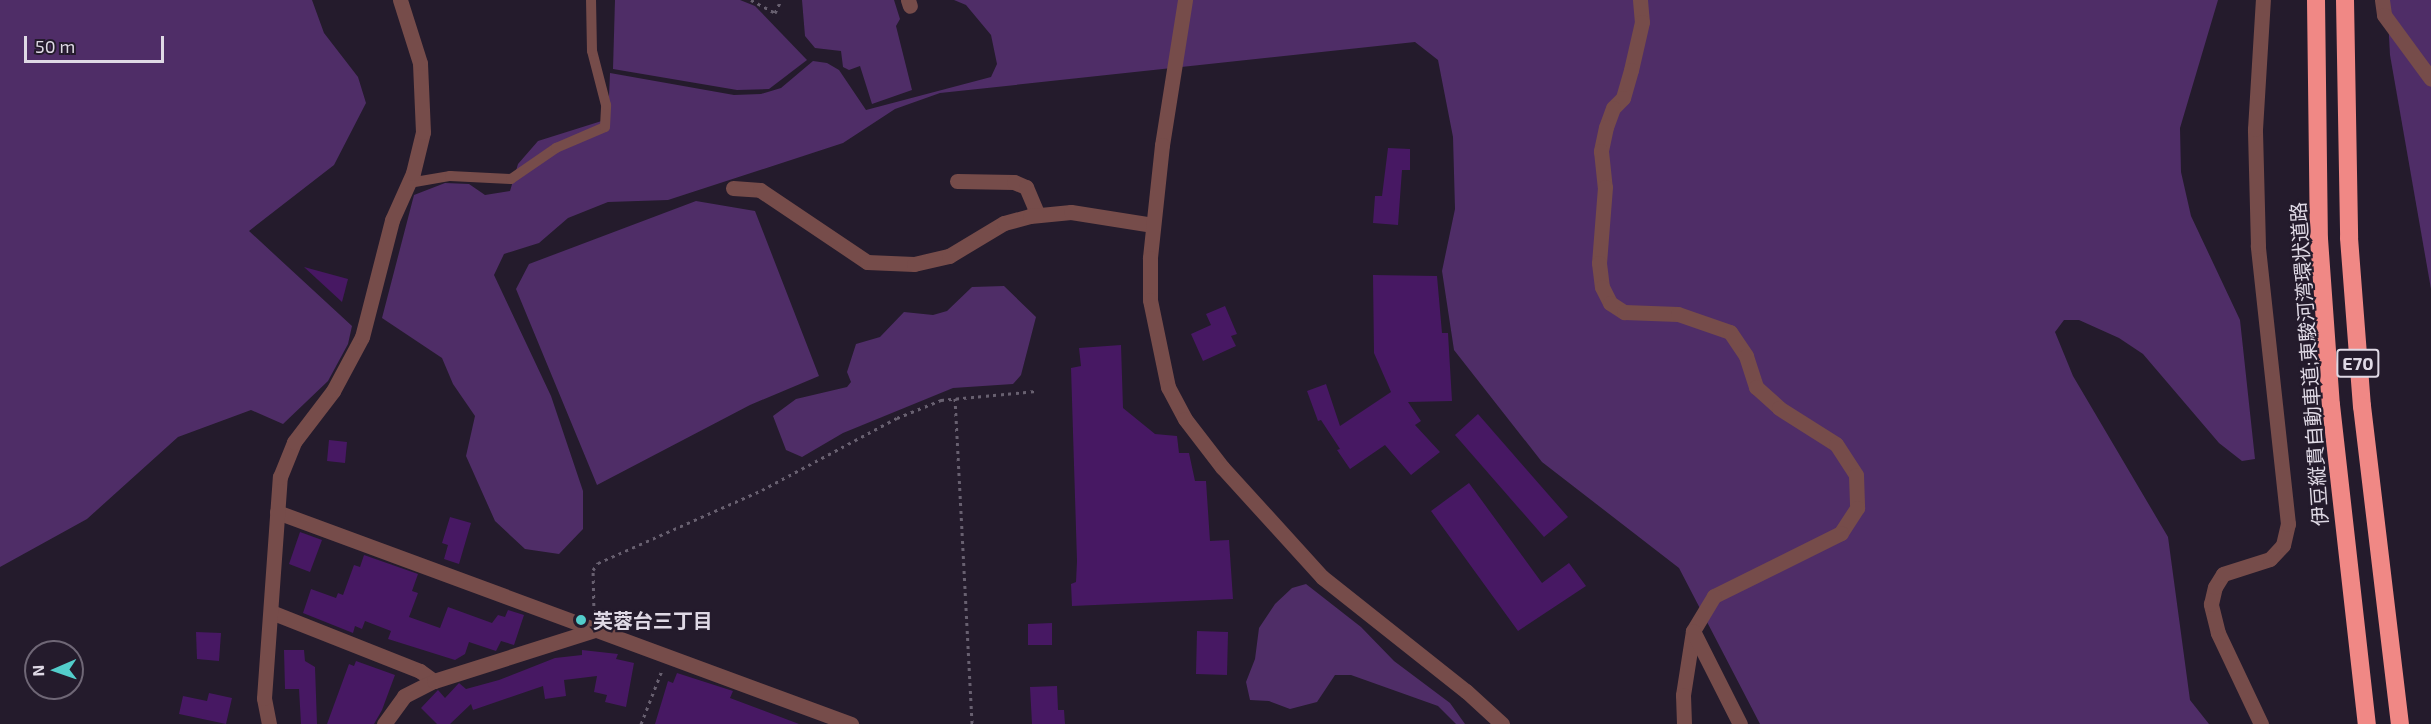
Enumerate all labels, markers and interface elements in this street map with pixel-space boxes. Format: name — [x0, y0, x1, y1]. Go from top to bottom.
scale bar — [27, 24, 166, 62]
text: 50 m — [35, 35, 75, 57]
street label: 伊豆縦貫自動車道;東駿河湾環状道路 — [2286, 201, 2332, 527]
road number: E70 — [2336, 348, 2380, 378]
place label: 芙蓉台三丁目 — [593, 608, 713, 632]
marker: 芙蓉台三丁目 — [574, 613, 588, 627]
north arrow — [24, 640, 84, 700]
text: N — [28, 664, 47, 677]

